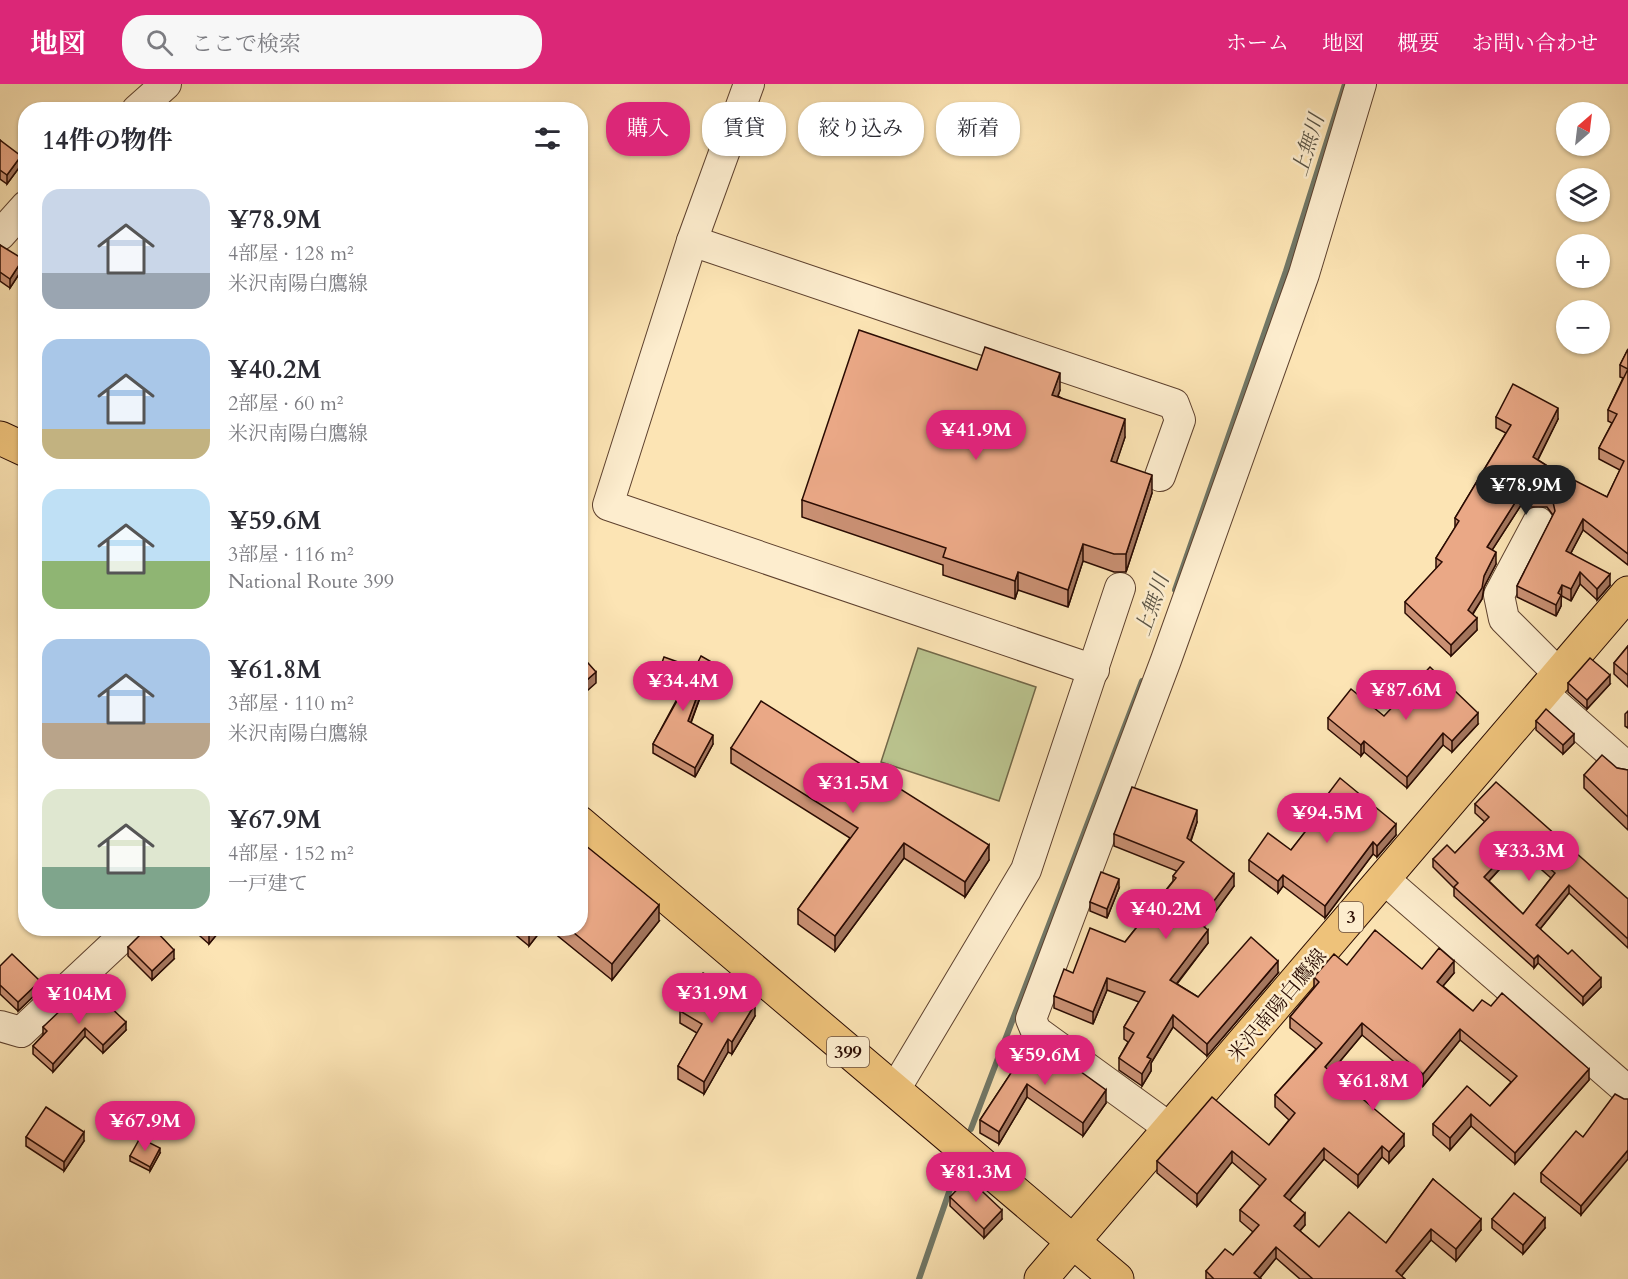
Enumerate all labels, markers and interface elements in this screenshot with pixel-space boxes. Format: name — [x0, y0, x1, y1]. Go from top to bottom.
search box — [122, 15, 542, 69]
text: 地図 — [30, 25, 86, 63]
icon: search — [143, 26, 176, 59]
text: ここで検索 — [191, 29, 301, 59]
text: ホーム — [1226, 29, 1289, 58]
text: 地図 — [1322, 29, 1364, 58]
text: 概要 — [1397, 29, 1439, 58]
text: お問い合わせ — [1472, 29, 1598, 58]
chip: 購入 — [606, 102, 690, 156]
chip: 賃貸 — [702, 102, 786, 156]
chip: 絞り込み — [798, 102, 924, 156]
chip: 新着 — [936, 102, 1020, 156]
north arrow — [1556, 102, 1610, 156]
map controls — [1556, 102, 1610, 354]
water label: 上無川 — [1285, 109, 1332, 180]
icon: filters — [531, 122, 564, 155]
text: 14件の物件 — [42, 123, 173, 158]
button: layers — [1556, 168, 1610, 222]
text: ¥78.9M — [228, 202, 321, 237]
icon: home — [90, 213, 162, 285]
button: + — [1556, 234, 1610, 288]
text: 4部屋 · 128 m² — [228, 240, 354, 267]
text: 米沢南陽白鷹線 — [228, 270, 368, 297]
button: − — [1556, 300, 1610, 354]
text: ¥40.2M — [228, 352, 321, 387]
icon: home — [90, 363, 162, 435]
text: 2部屋 · 60 m² — [228, 390, 344, 417]
pin: ¥41.9M — [927, 410, 1025, 461]
text: ¥41.9M — [940, 416, 1012, 443]
text: 米沢南陽白鷹線 — [228, 420, 368, 447]
pin: ¥78.9M — [1477, 465, 1575, 516]
text: ¥78.9M — [1490, 471, 1562, 498]
text: ¥59.6M — [228, 503, 321, 538]
icon: home — [90, 513, 162, 585]
text: 3部屋 · 116 m² — [228, 541, 354, 568]
text: National Route 399 — [228, 568, 394, 595]
water label: 上無川 — [1129, 569, 1177, 640]
text: ¥61.8M — [228, 652, 321, 687]
pin: ¥34.4M — [634, 661, 732, 712]
icon: home — [90, 663, 162, 735]
text: ¥34.4M — [647, 667, 719, 694]
pin: ¥87.6M — [1357, 670, 1455, 721]
text: ¥87.6M — [1370, 676, 1442, 703]
text: 3部屋 · 110 m² — [228, 690, 354, 717]
text: 米沢南陽白鷹線 — [228, 720, 368, 747]
pin: ¥31.5M — [804, 763, 902, 814]
text: ¥31.5M — [817, 769, 889, 796]
pin: ¥94.5M — [1278, 793, 1376, 844]
text: ¥94.5M — [1291, 799, 1363, 826]
text: ¥67.9M — [228, 802, 321, 837]
icon: home — [90, 813, 162, 885]
pin: ¥33.3M — [1480, 831, 1578, 882]
text: ¥33.3M — [1493, 837, 1565, 864]
text: 4部屋 · 152 m² — [228, 840, 354, 867]
text: 一戸建て — [228, 870, 308, 897]
pin: ¥40.2M — [1117, 889, 1215, 940]
text: ¥40.2M — [1130, 895, 1202, 922]
road number: 3 — [1339, 902, 1363, 932]
street label: 米沢南陽白鷹線 — [1222, 943, 1333, 1068]
pin: ¥31.9M — [663, 973, 761, 1024]
pin: ¥104M — [37, 974, 121, 1025]
text: ¥31.9M — [676, 979, 748, 1006]
text: ¥104M — [46, 980, 112, 1007]
pin: ¥59.6M — [996, 1035, 1094, 1086]
road number: 399 — [827, 1037, 869, 1067]
text: ¥59.6M — [1009, 1041, 1081, 1068]
pin: ¥61.8M — [1324, 1061, 1422, 1112]
text: ¥61.8M — [1337, 1067, 1409, 1094]
pin: ¥67.9M — [96, 1101, 194, 1152]
text: ¥67.9M — [109, 1107, 181, 1134]
pin: ¥81.3M — [927, 1152, 1025, 1203]
text: ¥81.3M — [940, 1158, 1012, 1185]

